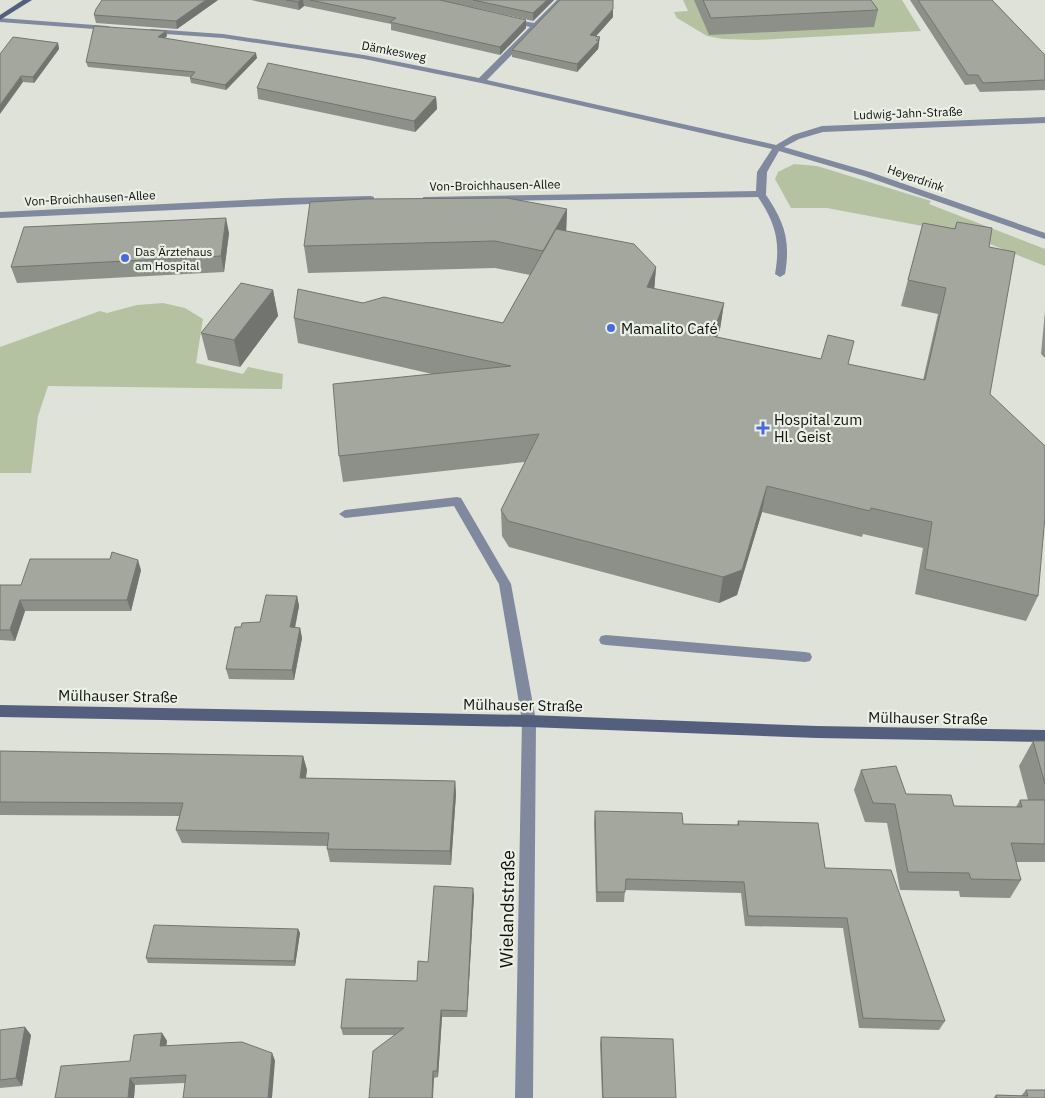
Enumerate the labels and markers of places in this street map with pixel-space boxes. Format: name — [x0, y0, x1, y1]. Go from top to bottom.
place label: Das Ärztehaus am Hospital — [135, 244, 213, 273]
marker: Das Ärztehaus am Hospital — [119, 252, 131, 264]
place label: Mamalito Café — [621, 319, 718, 338]
marker: Mamalito Café — [605, 322, 617, 334]
place label: Hospital zum Hl. Geist — [774, 410, 862, 446]
marker: Hospital zum Hl. Geist — [756, 421, 770, 435]

